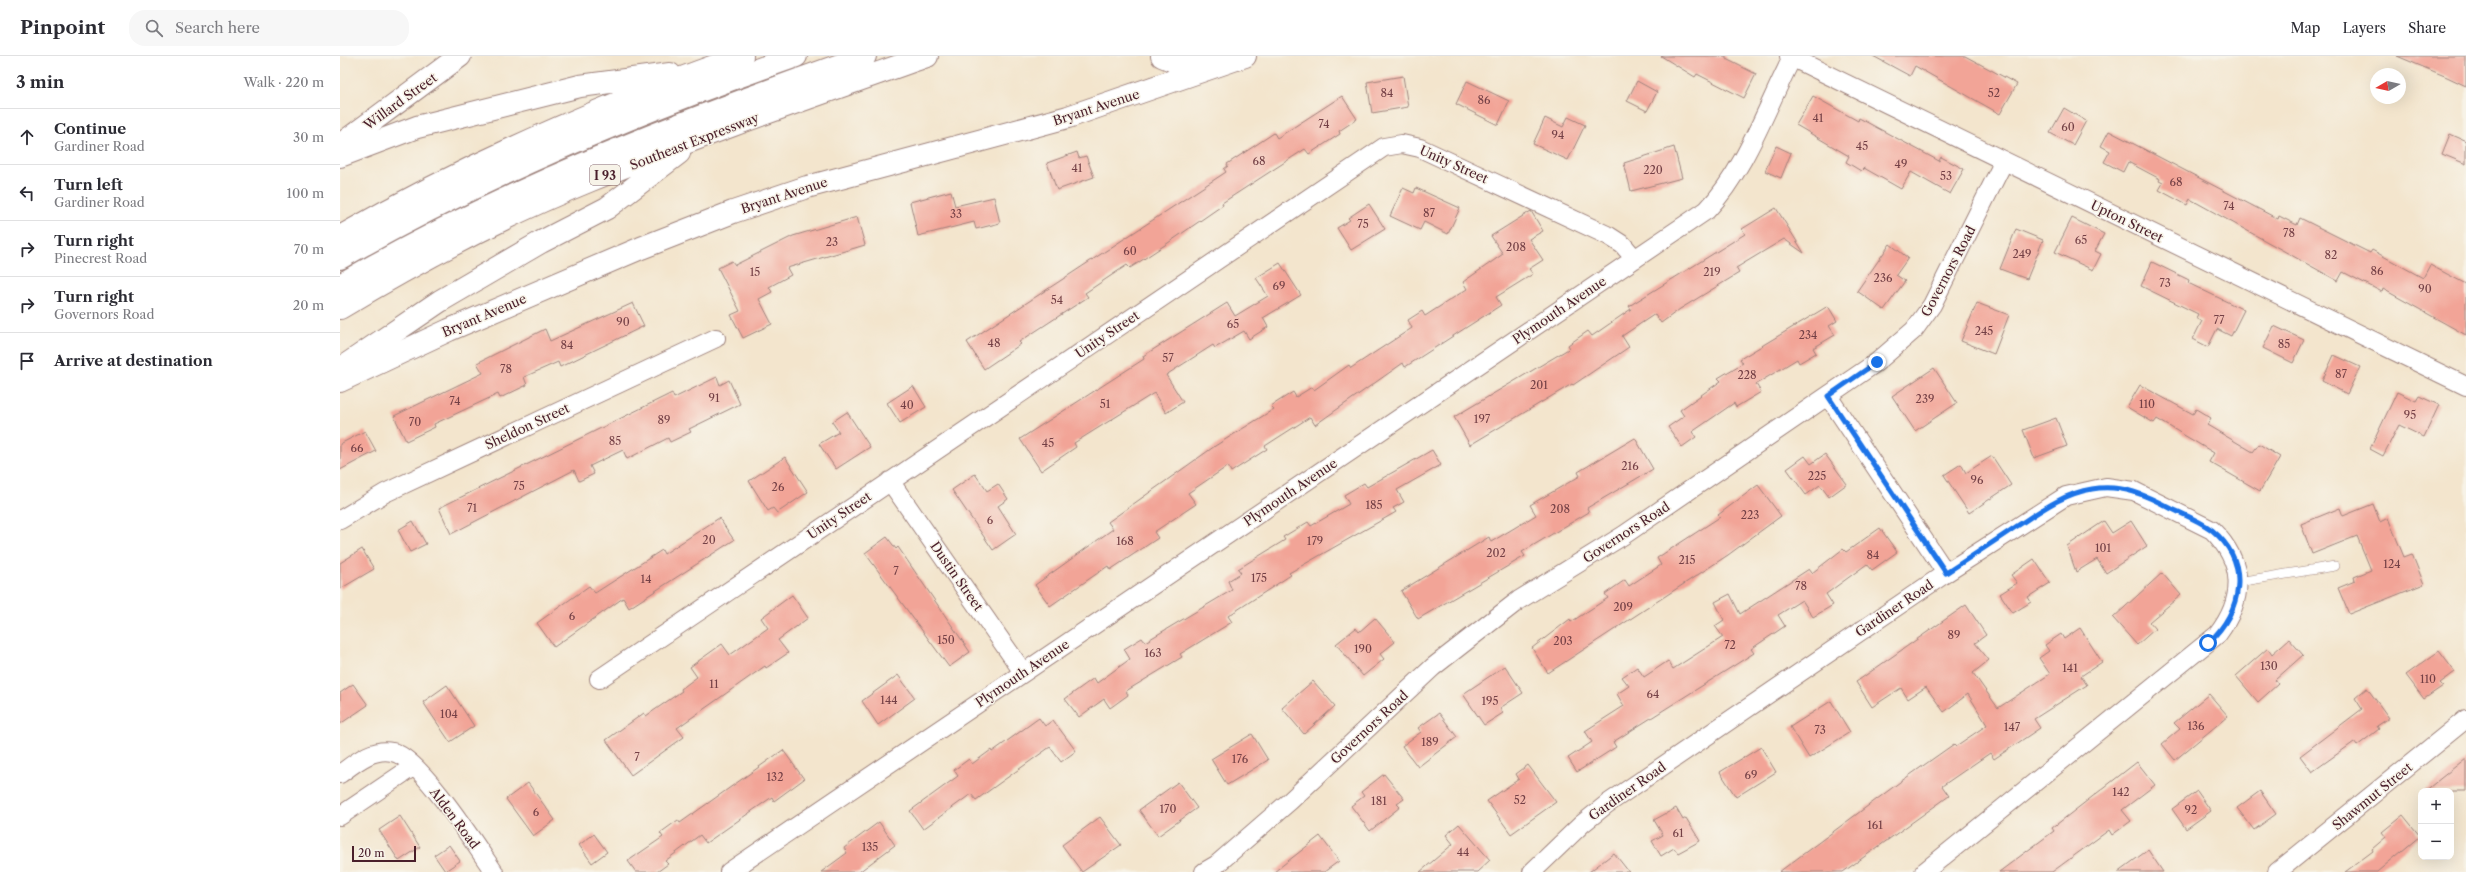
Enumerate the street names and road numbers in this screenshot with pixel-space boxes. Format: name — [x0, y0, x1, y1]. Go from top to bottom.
street label: Willard Street — [360, 69, 440, 133]
street label: Bryant Avenue — [1051, 85, 1141, 129]
street label: Southeast Expressway — [627, 109, 761, 173]
street label: Unity Street — [1417, 142, 1491, 186]
road number: I 93 — [590, 165, 620, 185]
street label: Bryant Avenue — [739, 173, 829, 217]
street label: Upton Street — [2088, 197, 2166, 246]
street label: Governors Road — [1917, 223, 1979, 319]
street label: Plymouth Avenue — [1509, 273, 1609, 347]
street label: Bryant Avenue — [439, 290, 529, 340]
street label: Unity Street — [1072, 307, 1142, 361]
street label: Sheldon Street — [482, 399, 572, 453]
street label: Plymouth Avenue — [1240, 455, 1340, 529]
street label: Unity Street — [804, 488, 874, 542]
street label: Governors Road — [1580, 498, 1673, 566]
street label: Dustin Street — [927, 538, 987, 614]
street label: Gardiner Road — [1852, 576, 1936, 640]
street label: Plymouth Avenue — [972, 636, 1072, 710]
street label: Governors Road — [1327, 687, 1411, 767]
street label: Gardiner Road — [1585, 758, 1669, 824]
street label: Shawmut Street — [2329, 759, 2416, 833]
street label: Alden Road — [426, 783, 483, 852]

